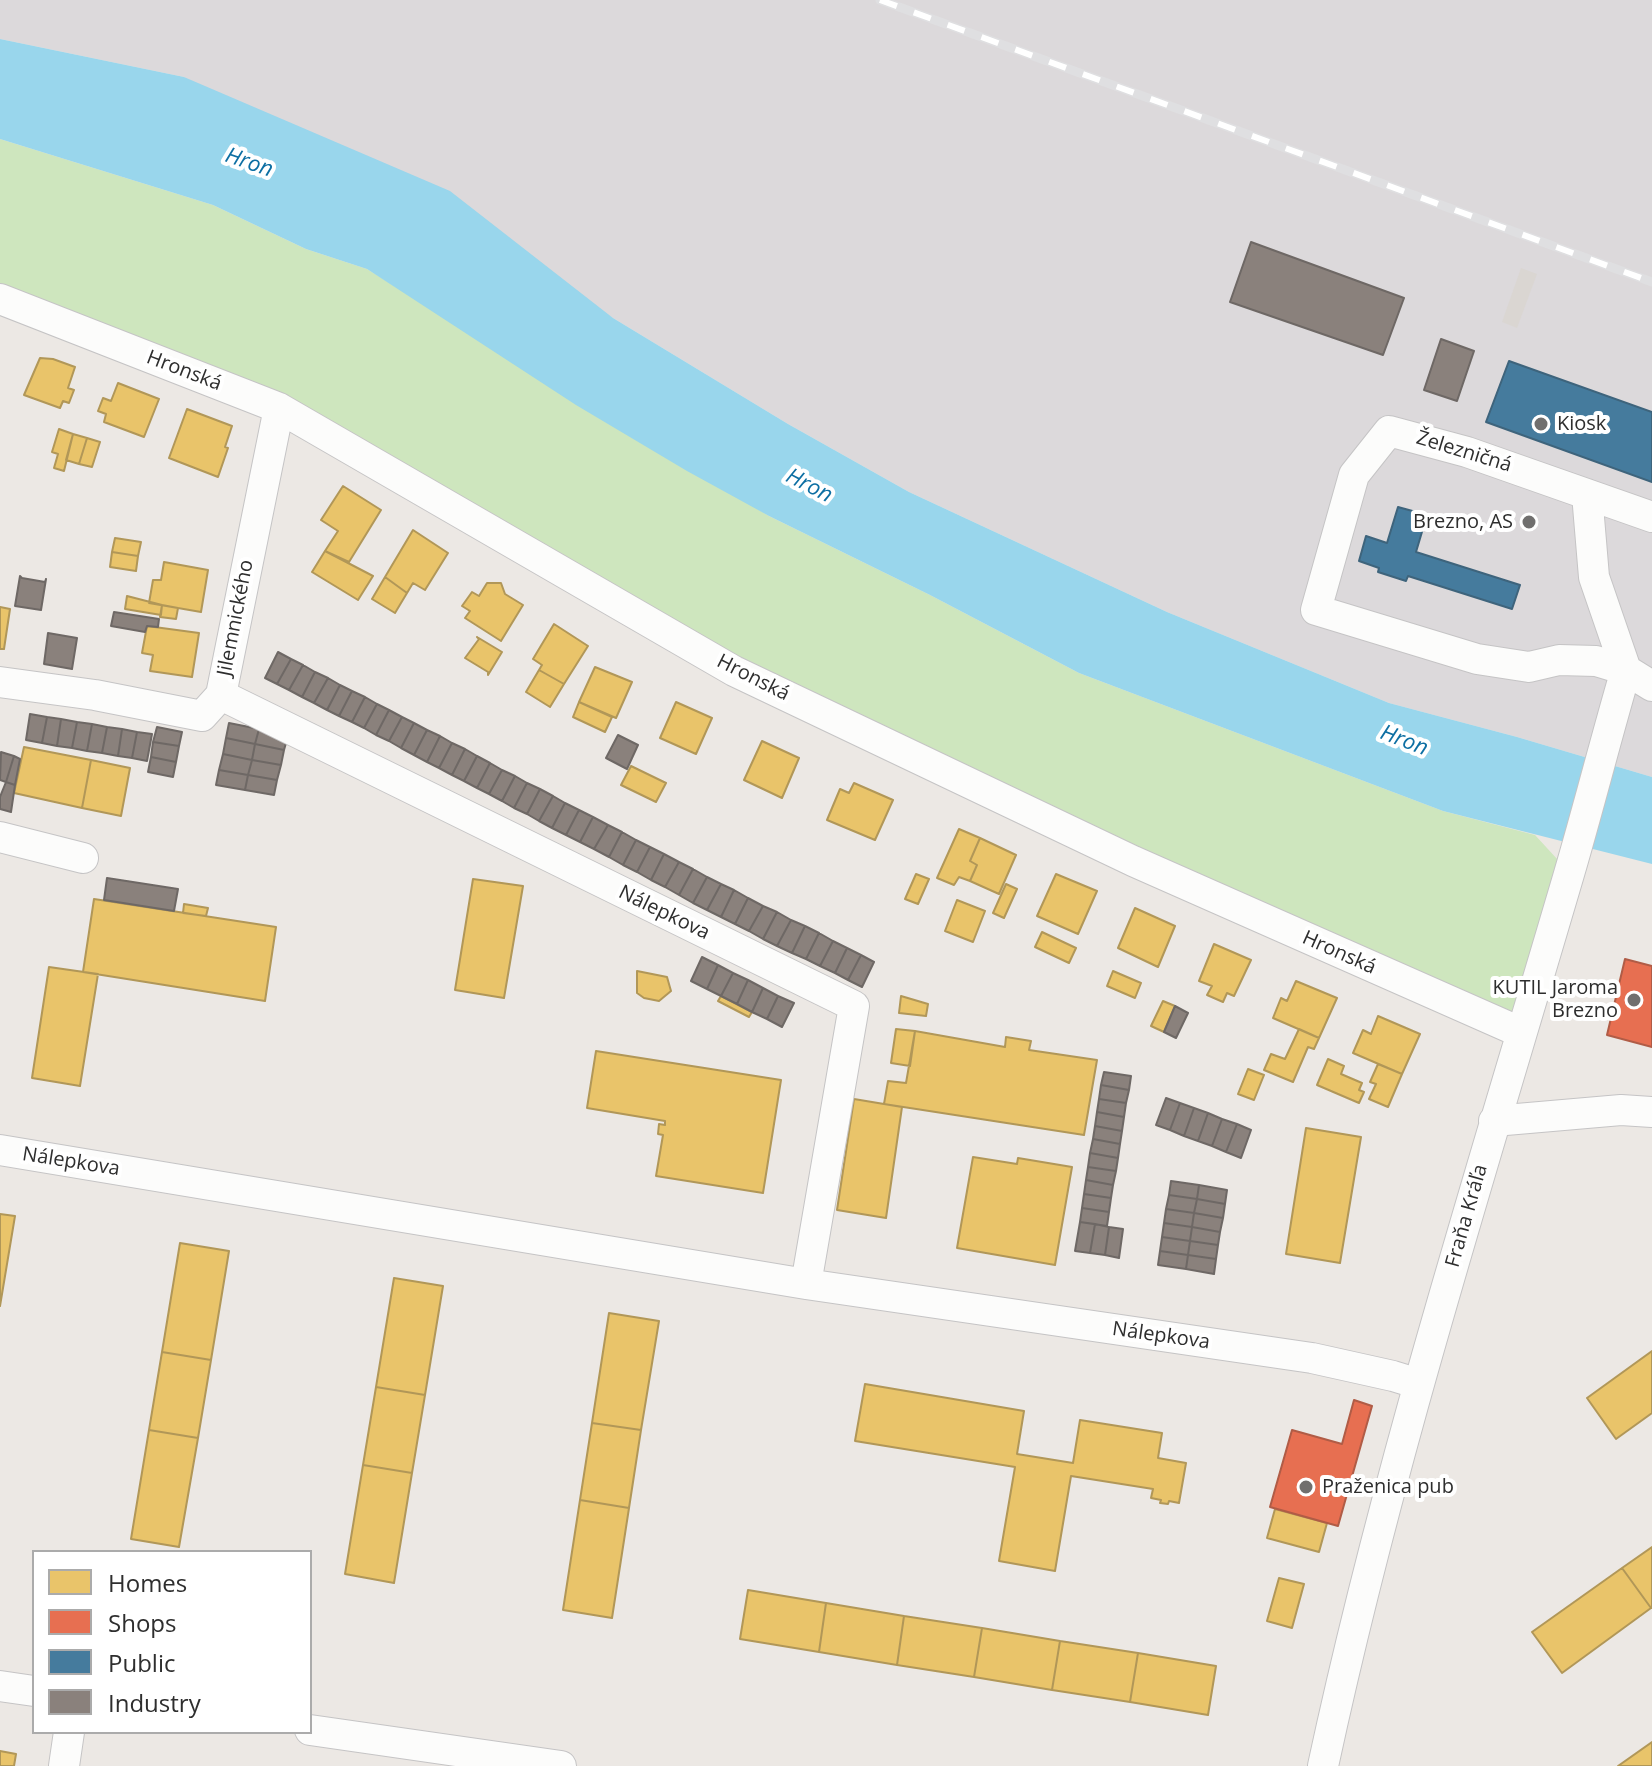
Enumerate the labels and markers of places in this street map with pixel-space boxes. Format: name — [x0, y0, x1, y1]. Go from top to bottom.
place label: Kiosk — [1557, 412, 1606, 436]
marker: Kiosk — [1532, 415, 1550, 433]
place label: Brezno, AS — [1413, 510, 1513, 534]
marker: Brezno, AS — [1520, 513, 1538, 531]
place label: KUTIL Jaroma Brezno — [1493, 976, 1618, 1023]
marker: KUTIL Jaroma Brezno — [1625, 991, 1643, 1009]
place label: Praženica pub — [1322, 1475, 1454, 1499]
marker: Praženica pub — [1297, 1478, 1315, 1496]

